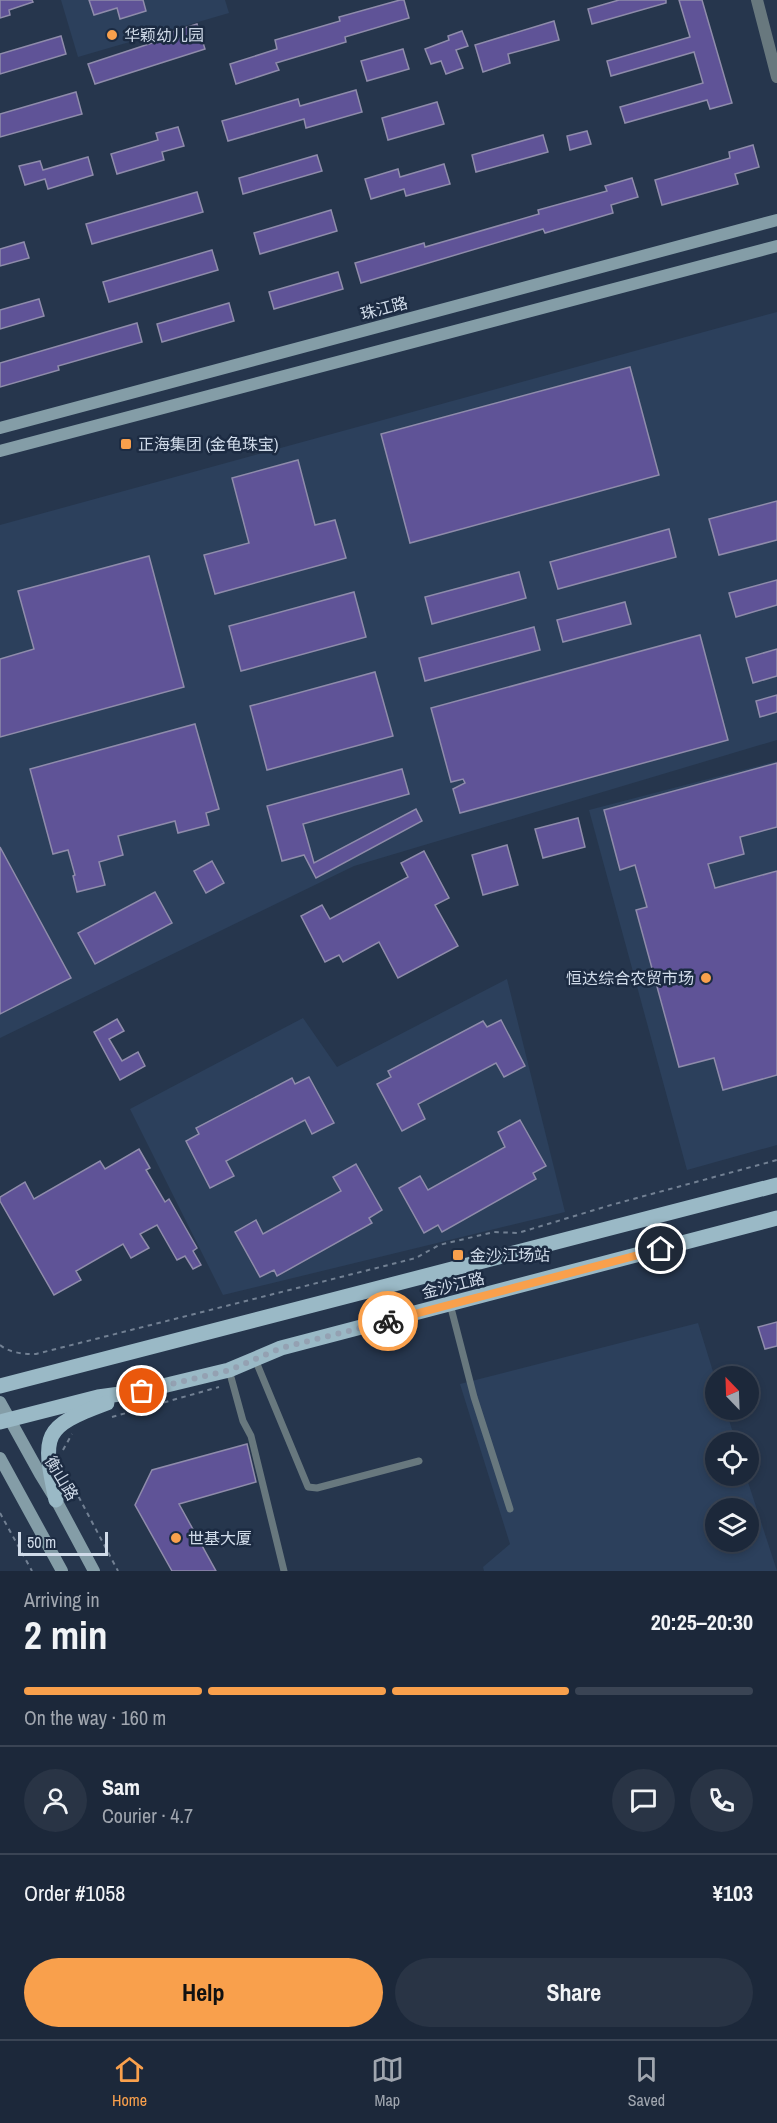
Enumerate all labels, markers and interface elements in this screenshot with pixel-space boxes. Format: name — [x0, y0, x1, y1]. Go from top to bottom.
place label: 华颖幼儿园 — [124, 24, 204, 46]
marker: 华颖幼儿园 — [105, 28, 119, 42]
street label: 珠江路 — [358, 291, 410, 325]
place label: 正海集团 (金龟珠宝) — [138, 433, 278, 455]
marker: 正海集团 (金龟珠宝) — [119, 437, 133, 451]
place label: 恒达综合农贸市场 — [566, 967, 694, 989]
marker: 恒达综合农贸市场 — [699, 971, 713, 985]
pin — [635, 1223, 686, 1274]
icon: home — [644, 1232, 677, 1265]
place label: 金沙江场站 — [470, 1244, 550, 1266]
marker: 金沙江场站 — [451, 1248, 465, 1262]
street label: 金沙江路 — [419, 1267, 487, 1303]
courier — [358, 1291, 418, 1351]
icon: bike — [372, 1305, 405, 1338]
pin — [116, 1365, 167, 1416]
north arrow — [705, 1366, 759, 1420]
map controls — [705, 1366, 759, 1552]
icon: bag — [125, 1374, 158, 1407]
button: locate — [705, 1432, 759, 1486]
street label: 衡山路 — [40, 1452, 84, 1504]
button: layers — [705, 1498, 759, 1552]
place label: 世基大厦 — [188, 1527, 252, 1549]
scale bar — [18, 1529, 108, 1556]
text: 50 m — [27, 1531, 56, 1553]
marker: 世基大厦 — [169, 1531, 183, 1545]
text: Arriving in — [24, 1586, 100, 1613]
text: 20:25–20:30 — [651, 1607, 753, 1637]
text: 2 min — [24, 1609, 108, 1661]
text: On the way · 160 m — [24, 1704, 166, 1731]
button: person — [24, 1769, 87, 1832]
button: chat — [612, 1769, 675, 1832]
button: phone — [690, 1769, 753, 1832]
text: Sam — [102, 1772, 140, 1802]
text: Courier · 4.7 — [102, 1802, 193, 1829]
text: Order #1058 — [24, 1878, 125, 1908]
text: ¥103 — [713, 1878, 753, 1908]
button: Help — [24, 1958, 383, 2027]
button: Share — [395, 1958, 753, 2027]
tab: Home — [112, 2053, 147, 2111]
tab: Map — [371, 2053, 404, 2111]
tab: Saved — [628, 2053, 665, 2111]

